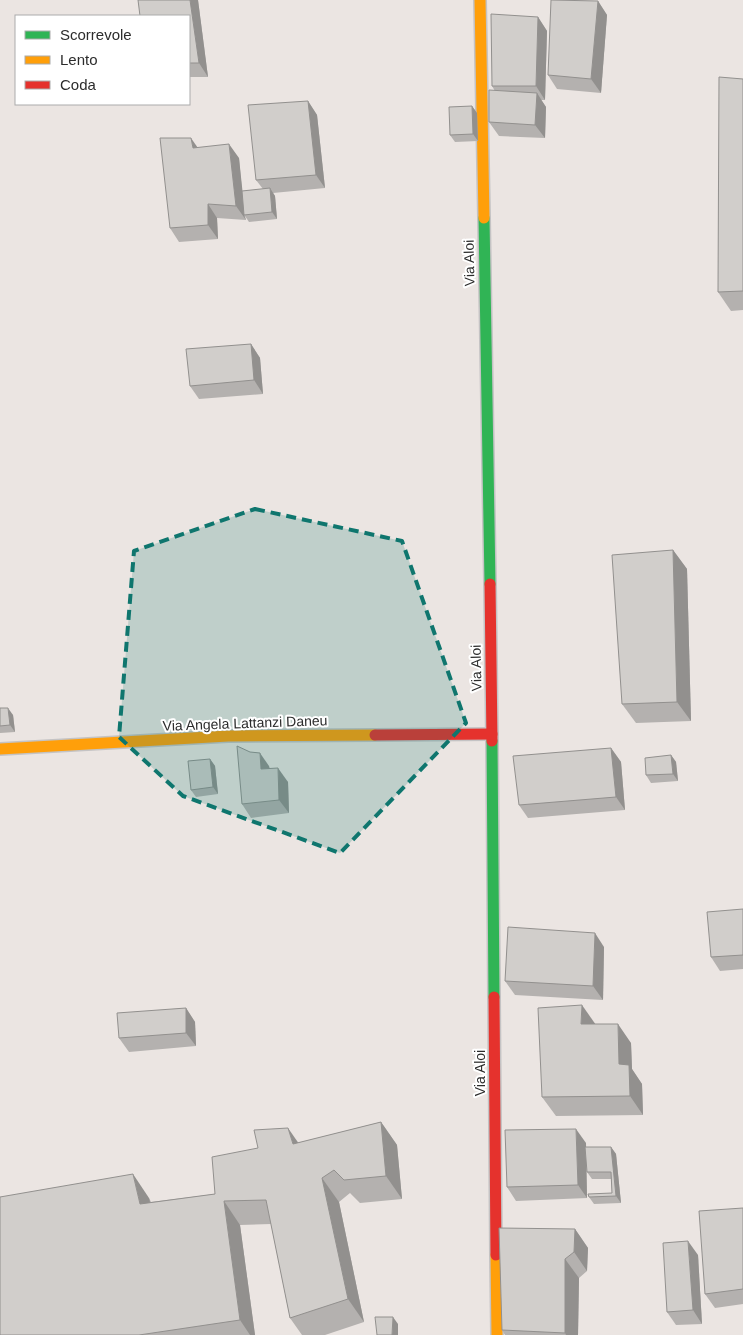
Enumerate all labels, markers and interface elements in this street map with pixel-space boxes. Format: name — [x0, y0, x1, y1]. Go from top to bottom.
legend — [15, 15, 190, 105]
text: Scorrevole — [60, 26, 132, 43]
text: Lento — [60, 51, 98, 68]
text: Coda — [60, 76, 97, 93]
street label: Via Aloi — [461, 240, 477, 286]
street label: Via Aloi — [468, 645, 484, 691]
street label: Via Angela Lattanzi Daneu — [162, 712, 328, 734]
street label: Via Aloi — [472, 1050, 488, 1096]

